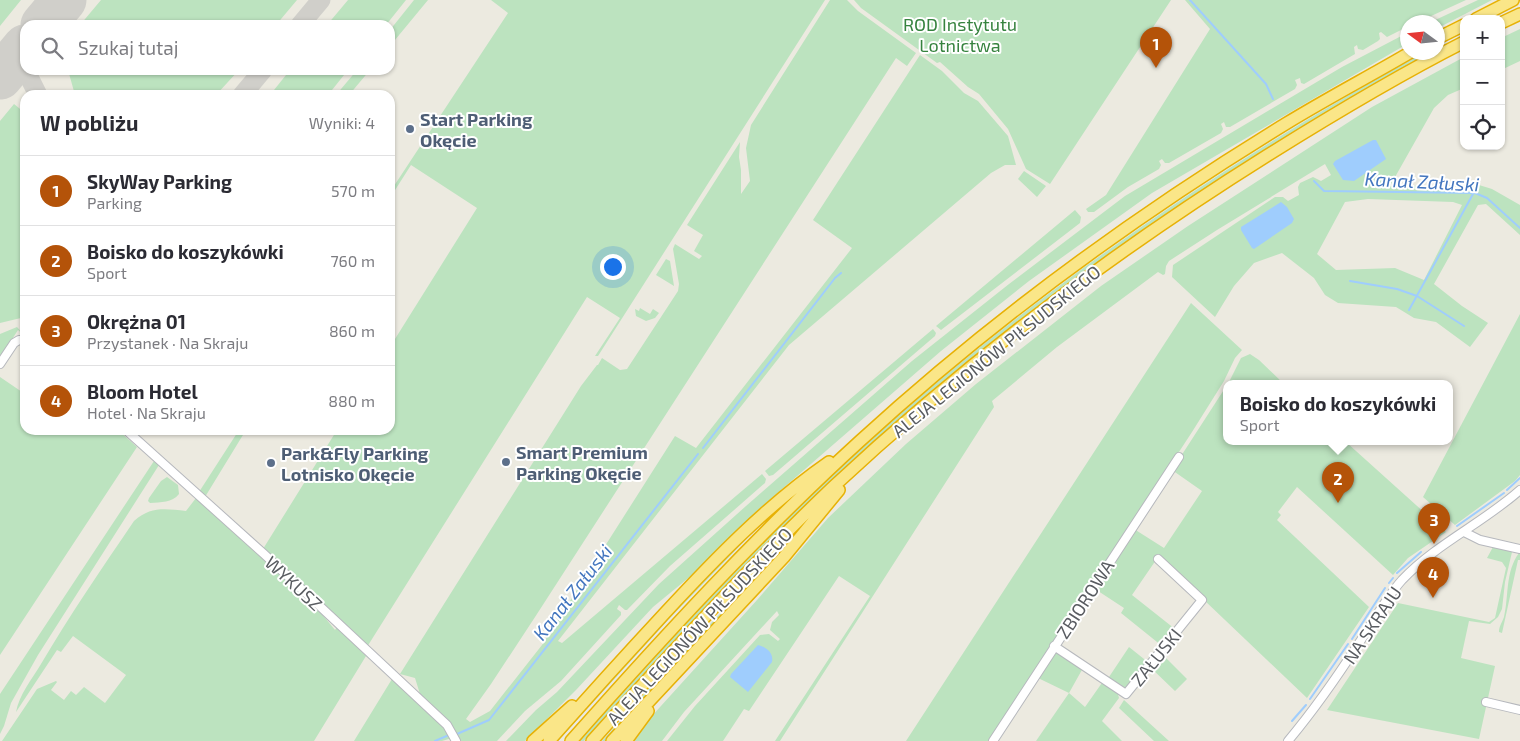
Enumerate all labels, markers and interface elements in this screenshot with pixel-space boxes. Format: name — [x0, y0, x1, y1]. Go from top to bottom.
park label: ROD Instytutu Lotnictwa — [903, 13, 1017, 56]
north arrow — [1400, 15, 1445, 60]
map controls — [1460, 15, 1505, 150]
button: + — [1460, 15, 1505, 60]
search box — [20, 20, 395, 75]
pin: 1 — [1140, 27, 1172, 68]
icon: search — [38, 34, 66, 62]
text: Szukaj tutaj — [78, 36, 178, 59]
button: − — [1460, 60, 1505, 105]
button: locate — [1460, 105, 1505, 150]
place label: Start Parking Okęcie — [420, 108, 533, 151]
text: W pobliżu — [40, 110, 139, 135]
text: Wyniki: 4 — [309, 113, 375, 132]
marker: Start Parking Okęcie — [404, 123, 416, 135]
water label: Kanał Załuski — [1364, 167, 1480, 196]
text: SkyWay Parking — [87, 170, 232, 193]
text: 1 — [53, 181, 59, 200]
text: 570 m — [331, 181, 375, 200]
text: Parking — [87, 193, 142, 212]
text: Boisko do koszykówki — [87, 240, 284, 263]
text: 2 — [51, 251, 61, 270]
text: 760 m — [330, 251, 375, 270]
your location — [600, 254, 626, 280]
street label: ALEJA LEGIONÓW PIŁSUDSKIEGO — [887, 260, 1105, 442]
text: Sport — [87, 263, 127, 282]
text: Okrężna 01 — [87, 310, 186, 333]
text: 3 — [51, 321, 61, 340]
text: 860 m — [329, 321, 375, 340]
text: Przystanek · Na Skraju — [87, 333, 248, 352]
text: Bloom Hotel — [87, 380, 198, 403]
popup — [1223, 380, 1453, 445]
text: 4 — [51, 391, 61, 410]
text: 880 m — [328, 391, 375, 410]
text: Boisko do koszykówki — [1240, 392, 1436, 415]
text: Hotel · Na Skraju — [87, 403, 206, 422]
text: Sport — [1240, 415, 1280, 434]
place label: Smart Premium Parking Okęcie — [516, 441, 648, 484]
place label: Park&Fly Parking Lotnisko Okęcie — [281, 442, 429, 485]
marker: Smart Premium Parking Okęcie — [500, 456, 512, 468]
marker: Park&Fly Parking Lotnisko Okęcie — [265, 457, 277, 469]
pin: 2 — [1322, 462, 1354, 503]
pin: 3 — [1418, 503, 1450, 544]
street label: ALEJA LEGIONÓW PIŁSUDSKIEGO — [602, 523, 796, 729]
water label: Kanał Załuski — [528, 539, 617, 644]
street label: WYKUSZ — [261, 551, 327, 615]
street label: ZBIOROWA — [1052, 555, 1119, 642]
pin: 4 — [1417, 557, 1449, 598]
street label: NA SKRAJU — [1338, 582, 1406, 668]
street label: ZAŁUSKI — [1126, 624, 1186, 690]

